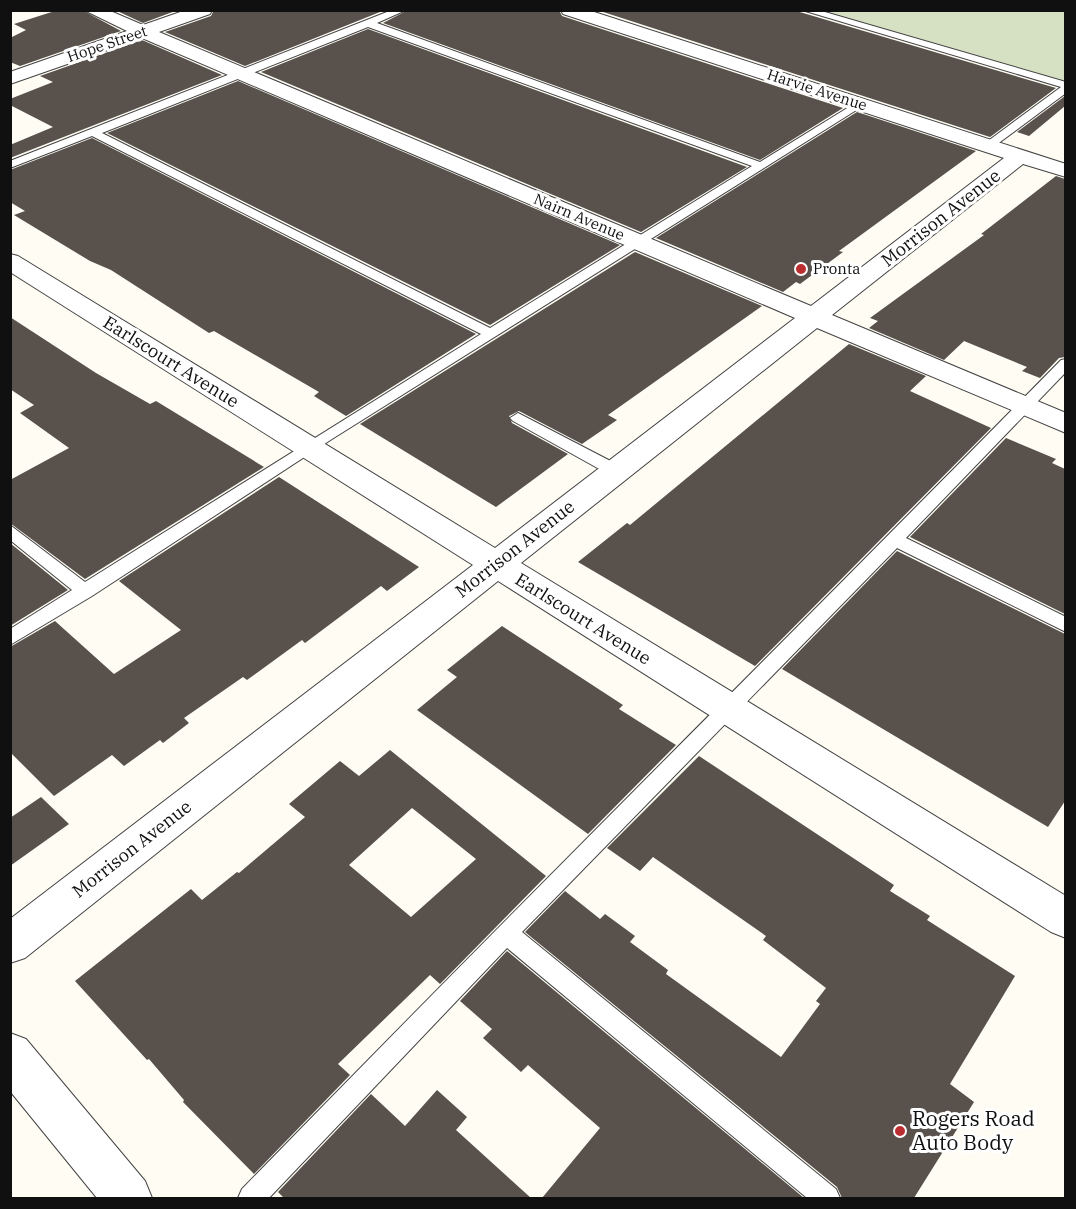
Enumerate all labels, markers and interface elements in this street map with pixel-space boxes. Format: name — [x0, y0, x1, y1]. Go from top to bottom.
street label: Hope Street — [64, 21, 149, 66]
street label: Harvie Avenue — [765, 64, 870, 115]
street label: Morrison Avenue — [876, 164, 1005, 271]
street label: Nairn Avenue — [531, 189, 628, 244]
place label: Pronta — [813, 259, 860, 278]
marker: Pronta — [794, 262, 808, 276]
street label: Earlscourt Avenue — [99, 311, 243, 413]
street label: Morrison Avenue — [450, 495, 579, 602]
street label: Earlscourt Avenue — [511, 568, 655, 670]
street label: Morrison Avenue — [67, 795, 196, 902]
place label: Rogers Road Auto Body — [912, 1104, 1035, 1156]
marker: Rogers Road Auto Body — [893, 1124, 907, 1138]

